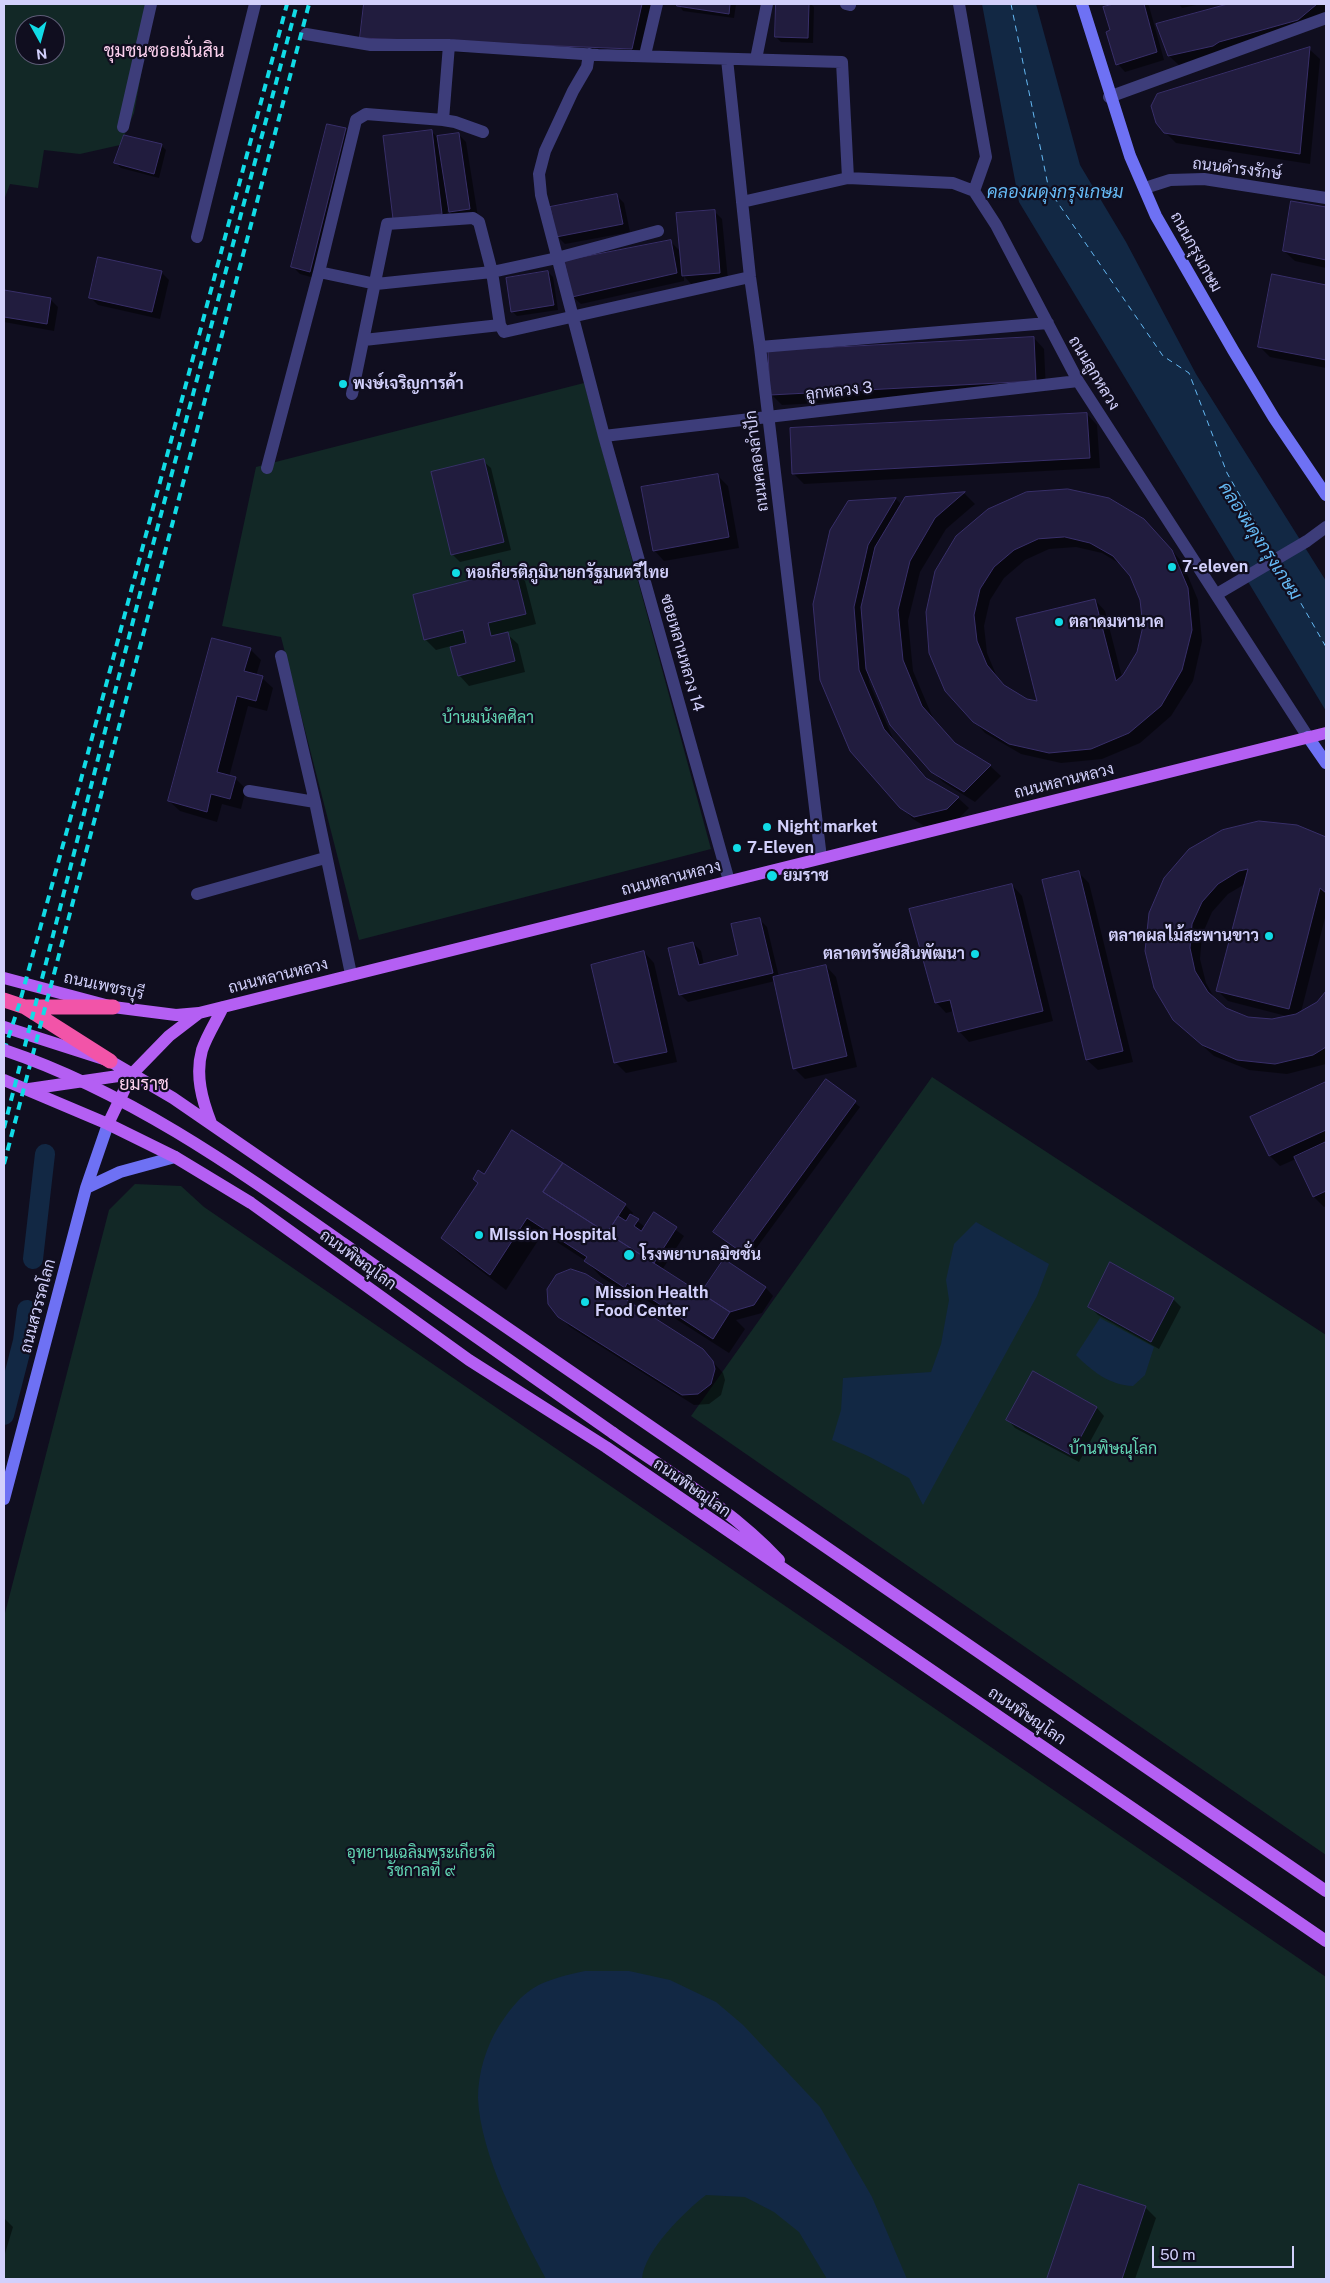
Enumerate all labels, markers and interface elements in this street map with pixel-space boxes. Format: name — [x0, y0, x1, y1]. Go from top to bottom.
north arrow — [15, 15, 65, 65]
district label: ชุมชนซอยมั่นสิน — [104, 40, 224, 62]
text: N — [35, 45, 48, 63]
street label: ถนนดำรงรักษ์ — [1191, 154, 1283, 184]
water label: คลองผดุงกรุงเกษม — [987, 181, 1123, 203]
street label: ถนนกรุงเกษม — [1166, 209, 1226, 295]
street label: ถนนลูกหลวง — [1064, 332, 1124, 414]
place label: พงษ์เจริญการค้า — [353, 374, 464, 394]
marker: พงษ์เจริญการค้า — [337, 378, 349, 390]
street label: ลูกหลวง 3 — [804, 378, 874, 404]
street label: ถนนคลองลำปัก — [741, 409, 773, 513]
water label: คลองผดุงกรุงเกษม — [1214, 478, 1306, 604]
place label: 7-eleven — [1182, 557, 1248, 577]
marker: 7-eleven — [1166, 561, 1178, 573]
place label: หอเกียรติภูมินายกรัฐมนตรีไทย — [466, 563, 669, 583]
marker: หอเกียรติภูมินายกรัฐมนตรีไทย — [450, 567, 462, 579]
street label: ซอยหลานหลวง 14 — [656, 592, 708, 714]
place label: ตลาดมหานาค — [1069, 612, 1164, 632]
marker: ตลาดมหานาค — [1053, 616, 1065, 628]
park label: บ้านมนังคศิลา — [442, 708, 534, 728]
street label: ถนนหลานหลวง — [1012, 759, 1116, 803]
place label: Night market — [777, 817, 878, 837]
marker: Night market — [761, 821, 773, 833]
place label: 7-Eleven — [747, 838, 814, 858]
marker: 7-Eleven — [731, 842, 743, 854]
street label: ถนนหลานหลวง — [619, 856, 723, 900]
place label: ยมราช — [783, 866, 829, 886]
marker: ยมราช — [765, 869, 779, 883]
place label: ตลาดผลไม้สะพานขาว — [1109, 926, 1259, 946]
marker: ตลาดผลไม้สะพานขาว — [1263, 930, 1275, 942]
place label: ตลาดทรัพย์สินพัฒนา — [823, 944, 965, 964]
marker: ตลาดทรัพย์สินพัฒนา — [969, 948, 981, 960]
street label: ถนนหลานหลวง — [226, 954, 330, 998]
street label: ถนนเพชรบุรี — [62, 968, 146, 1004]
district label: ยมราช — [119, 1073, 169, 1095]
place label: MIssion Hospital — [489, 1225, 617, 1245]
street label: ถนนพิษณุโลก — [316, 1226, 400, 1294]
marker: MIssion Hospital — [473, 1229, 485, 1241]
place label: โรงพยาบาลมิชชั่น — [640, 1245, 761, 1265]
marker: โรงพยาบาลมิชชั่น — [622, 1248, 636, 1262]
street label: ถนนสวรรคโลก — [16, 1257, 60, 1355]
place label: Mission Health Food Center — [595, 1283, 708, 1321]
marker: Mission Health Food Center — [579, 1296, 591, 1308]
park label: บ้านพิษณุโลก — [1069, 1439, 1157, 1459]
street label: ถนนพิษณุโลก — [650, 1454, 734, 1522]
street label: ถนนพิษณุโลก — [984, 1683, 1070, 1749]
park label: อุทยานเฉลิมพระเกียรติ รัชกาลที่ ๙ — [347, 1843, 495, 1881]
scale bar — [1155, 2236, 1298, 2268]
text: 50 m — [1160, 2246, 1195, 2263]

